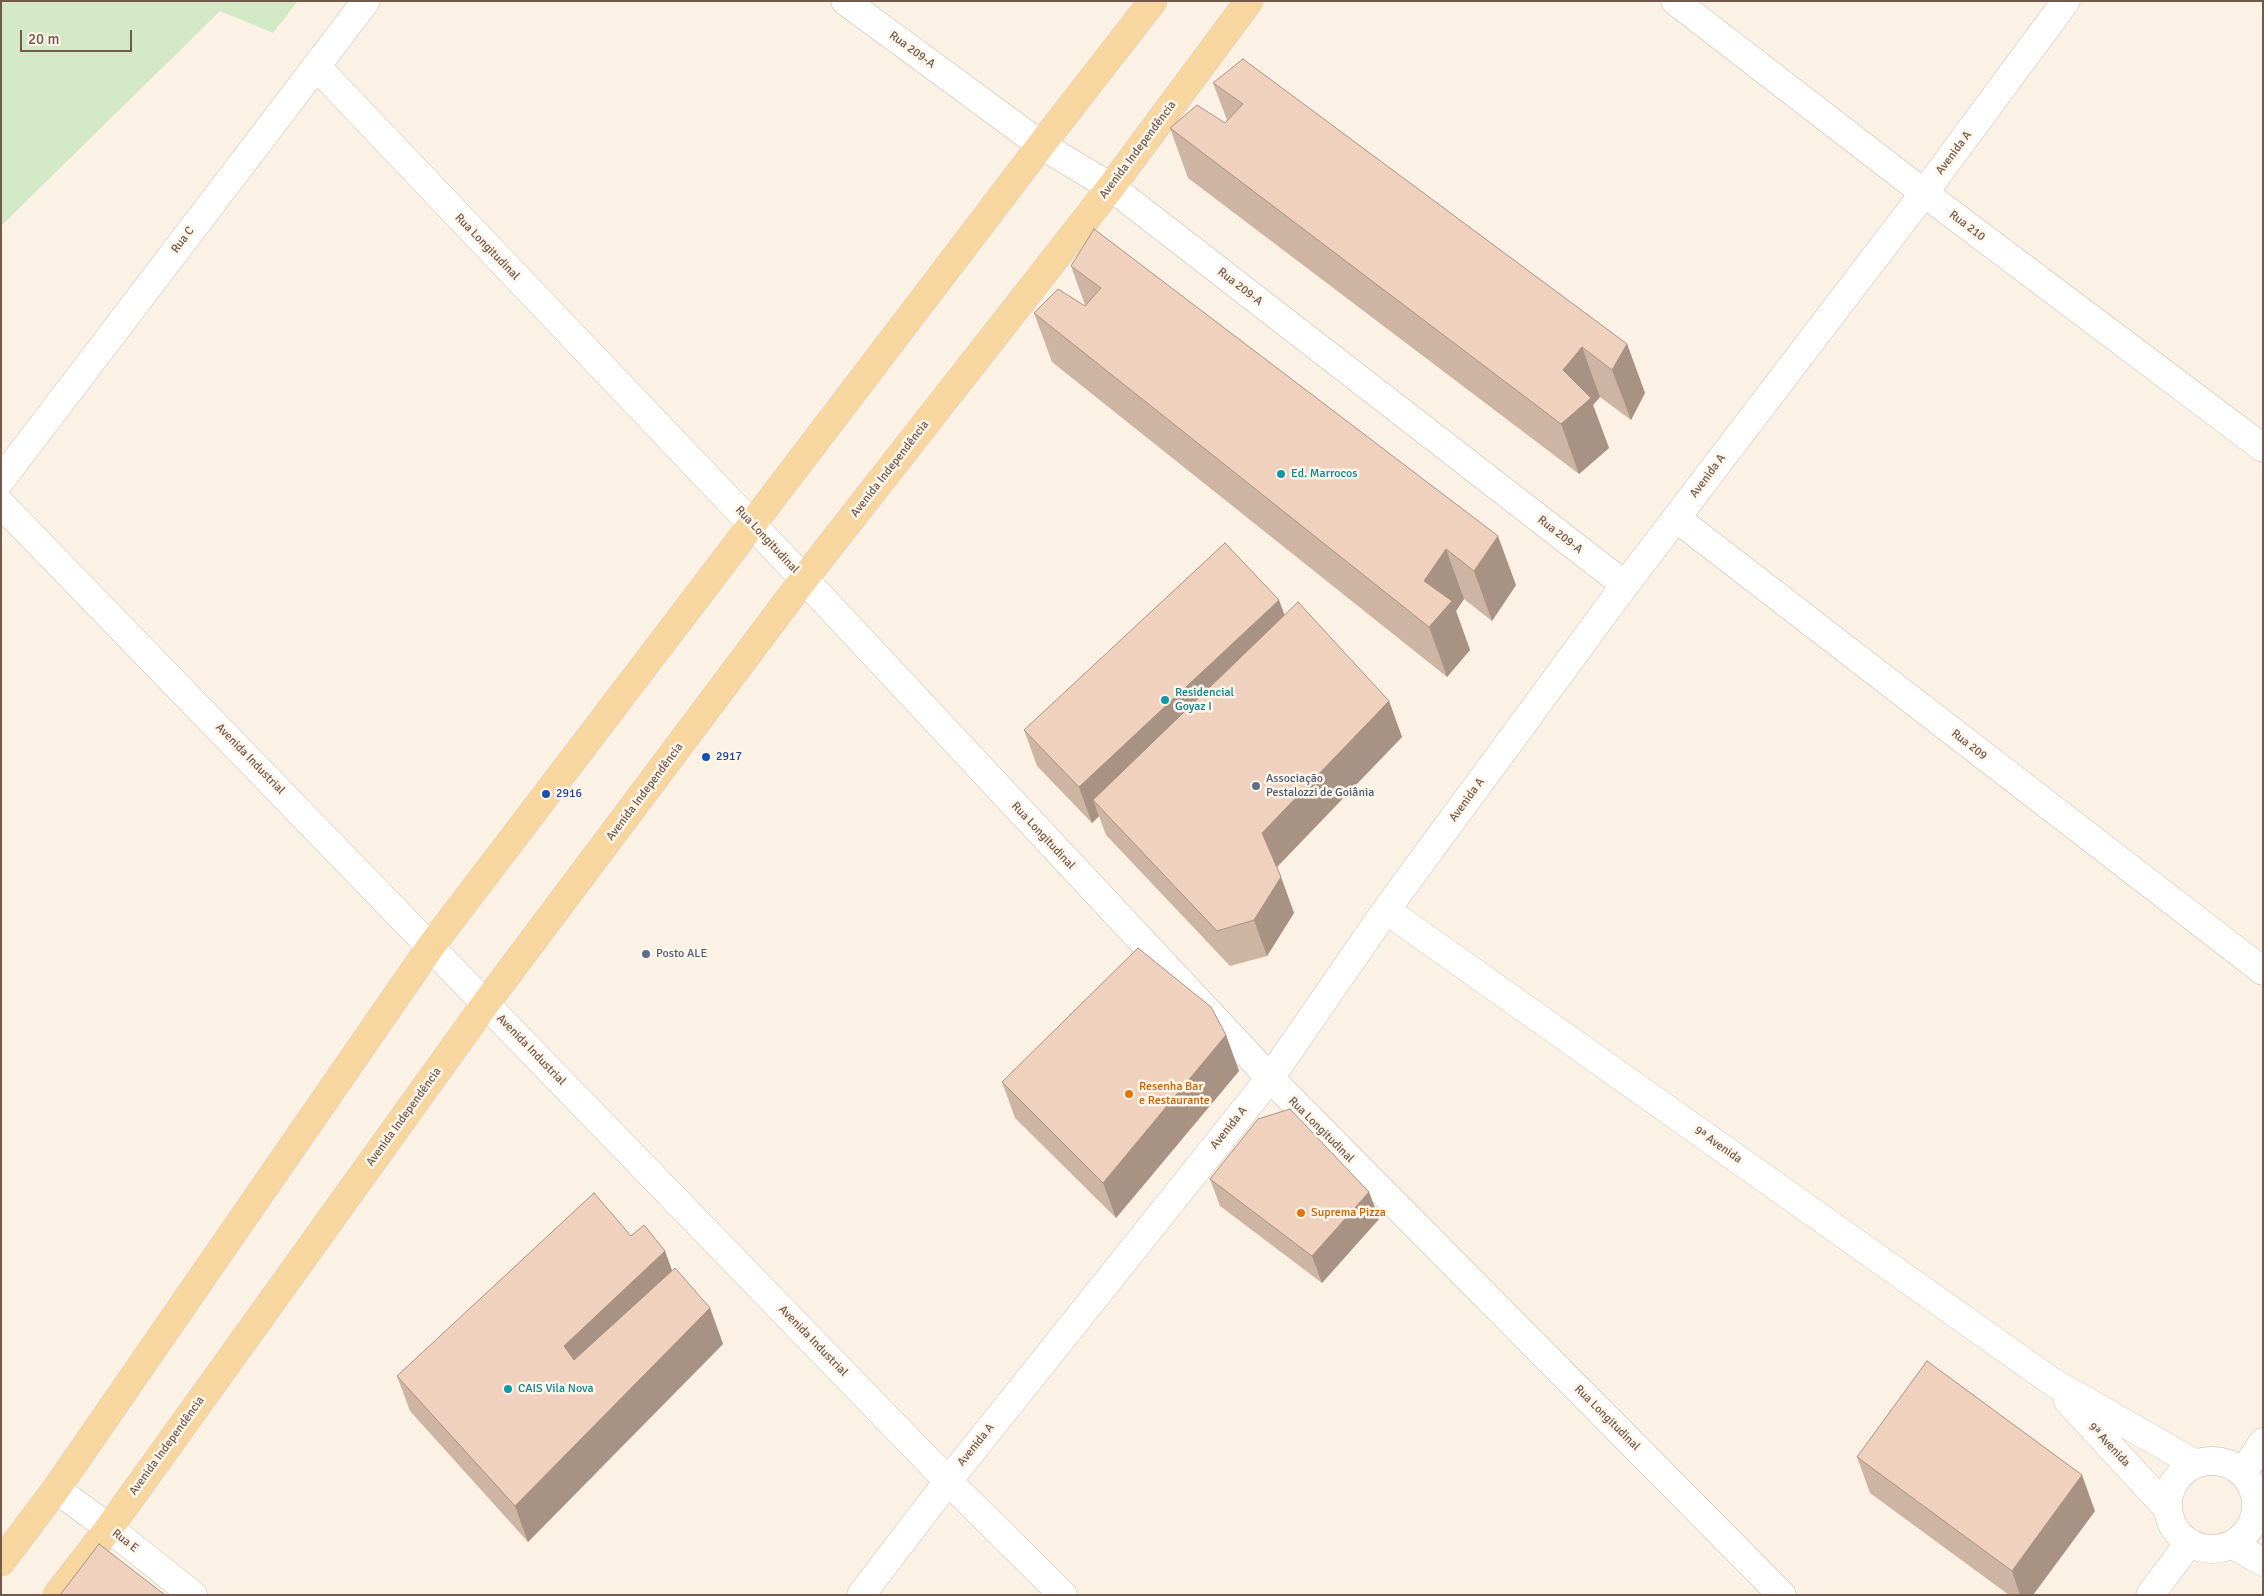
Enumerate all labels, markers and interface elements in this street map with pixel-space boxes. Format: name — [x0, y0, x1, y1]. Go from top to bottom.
scale bar — [22, 20, 135, 52]
street label: Rua 209-A — [886, 29, 938, 71]
text: 20 m — [28, 30, 59, 48]
street label: Avenida Independência — [1097, 98, 1179, 202]
street label: Avenida A — [1933, 128, 1975, 178]
street label: Rua 210 — [1946, 208, 1988, 244]
street label: Rua Longitudinal — [452, 211, 522, 283]
street label: Rua C — [168, 224, 198, 256]
street label: Rua 209-A — [1215, 265, 1265, 309]
street label: Avenida Independência — [848, 418, 932, 520]
street label: Avenida A — [1687, 451, 1729, 501]
place label: Ed. Marrocos — [1291, 467, 1358, 481]
marker: Ed. Marrocos — [1275, 468, 1287, 480]
street label: Rua Longitudinal — [732, 503, 802, 577]
street label: Rua 209-A — [1535, 513, 1585, 557]
place label: Residencial Goyaz I — [1175, 686, 1234, 714]
marker: Residencial Goyaz I — [1159, 694, 1171, 706]
street label: Avenida Industrial — [212, 720, 288, 798]
street label: Rua 209 — [1948, 726, 1990, 764]
street label: Avenida Independência — [604, 740, 686, 844]
place label: 2917 — [716, 750, 742, 764]
marker: 2917 — [700, 751, 712, 763]
place label: Associação Pestalozzi de Goiânia — [1266, 772, 1374, 800]
street label: Avenida A — [1446, 775, 1488, 825]
marker: Associação Pestalozzi de Goiânia — [1250, 780, 1262, 792]
place label: 2916 — [556, 787, 582, 801]
marker: 2916 — [540, 788, 552, 800]
street label: Rua Longitudinal — [1008, 799, 1078, 873]
place label: Posto ALE — [656, 947, 707, 961]
marker: Posto ALE — [640, 948, 652, 960]
street label: Avenida Industrial — [493, 1011, 569, 1089]
street label: Avenida Independência — [363, 1065, 445, 1169]
place label: Resenha Bar e Restaurante — [1139, 1080, 1210, 1108]
marker: Resenha Bar e Restaurante — [1123, 1088, 1135, 1100]
street label: Rua Longitudinal — [1285, 1094, 1357, 1166]
street label: Avenida A — [1207, 1104, 1251, 1152]
street label: 9ª Avenida — [1691, 1123, 1745, 1167]
place label: Suprema Pizza — [1311, 1206, 1386, 1220]
marker: Suprema Pizza — [1295, 1207, 1307, 1219]
street label: Avenida Industrial — [775, 1302, 851, 1380]
place label: CAIS Vila Nova — [518, 1382, 594, 1396]
street label: Rua Longitudinal — [1571, 1382, 1643, 1454]
marker: CAIS Vila Nova — [502, 1383, 514, 1395]
street label: Avenida Independência — [126, 1394, 208, 1498]
street label: 9ª Avenida — [2085, 1420, 2133, 1470]
street label: Avenida A — [954, 1421, 998, 1469]
street label: Rua E — [109, 1526, 141, 1556]

